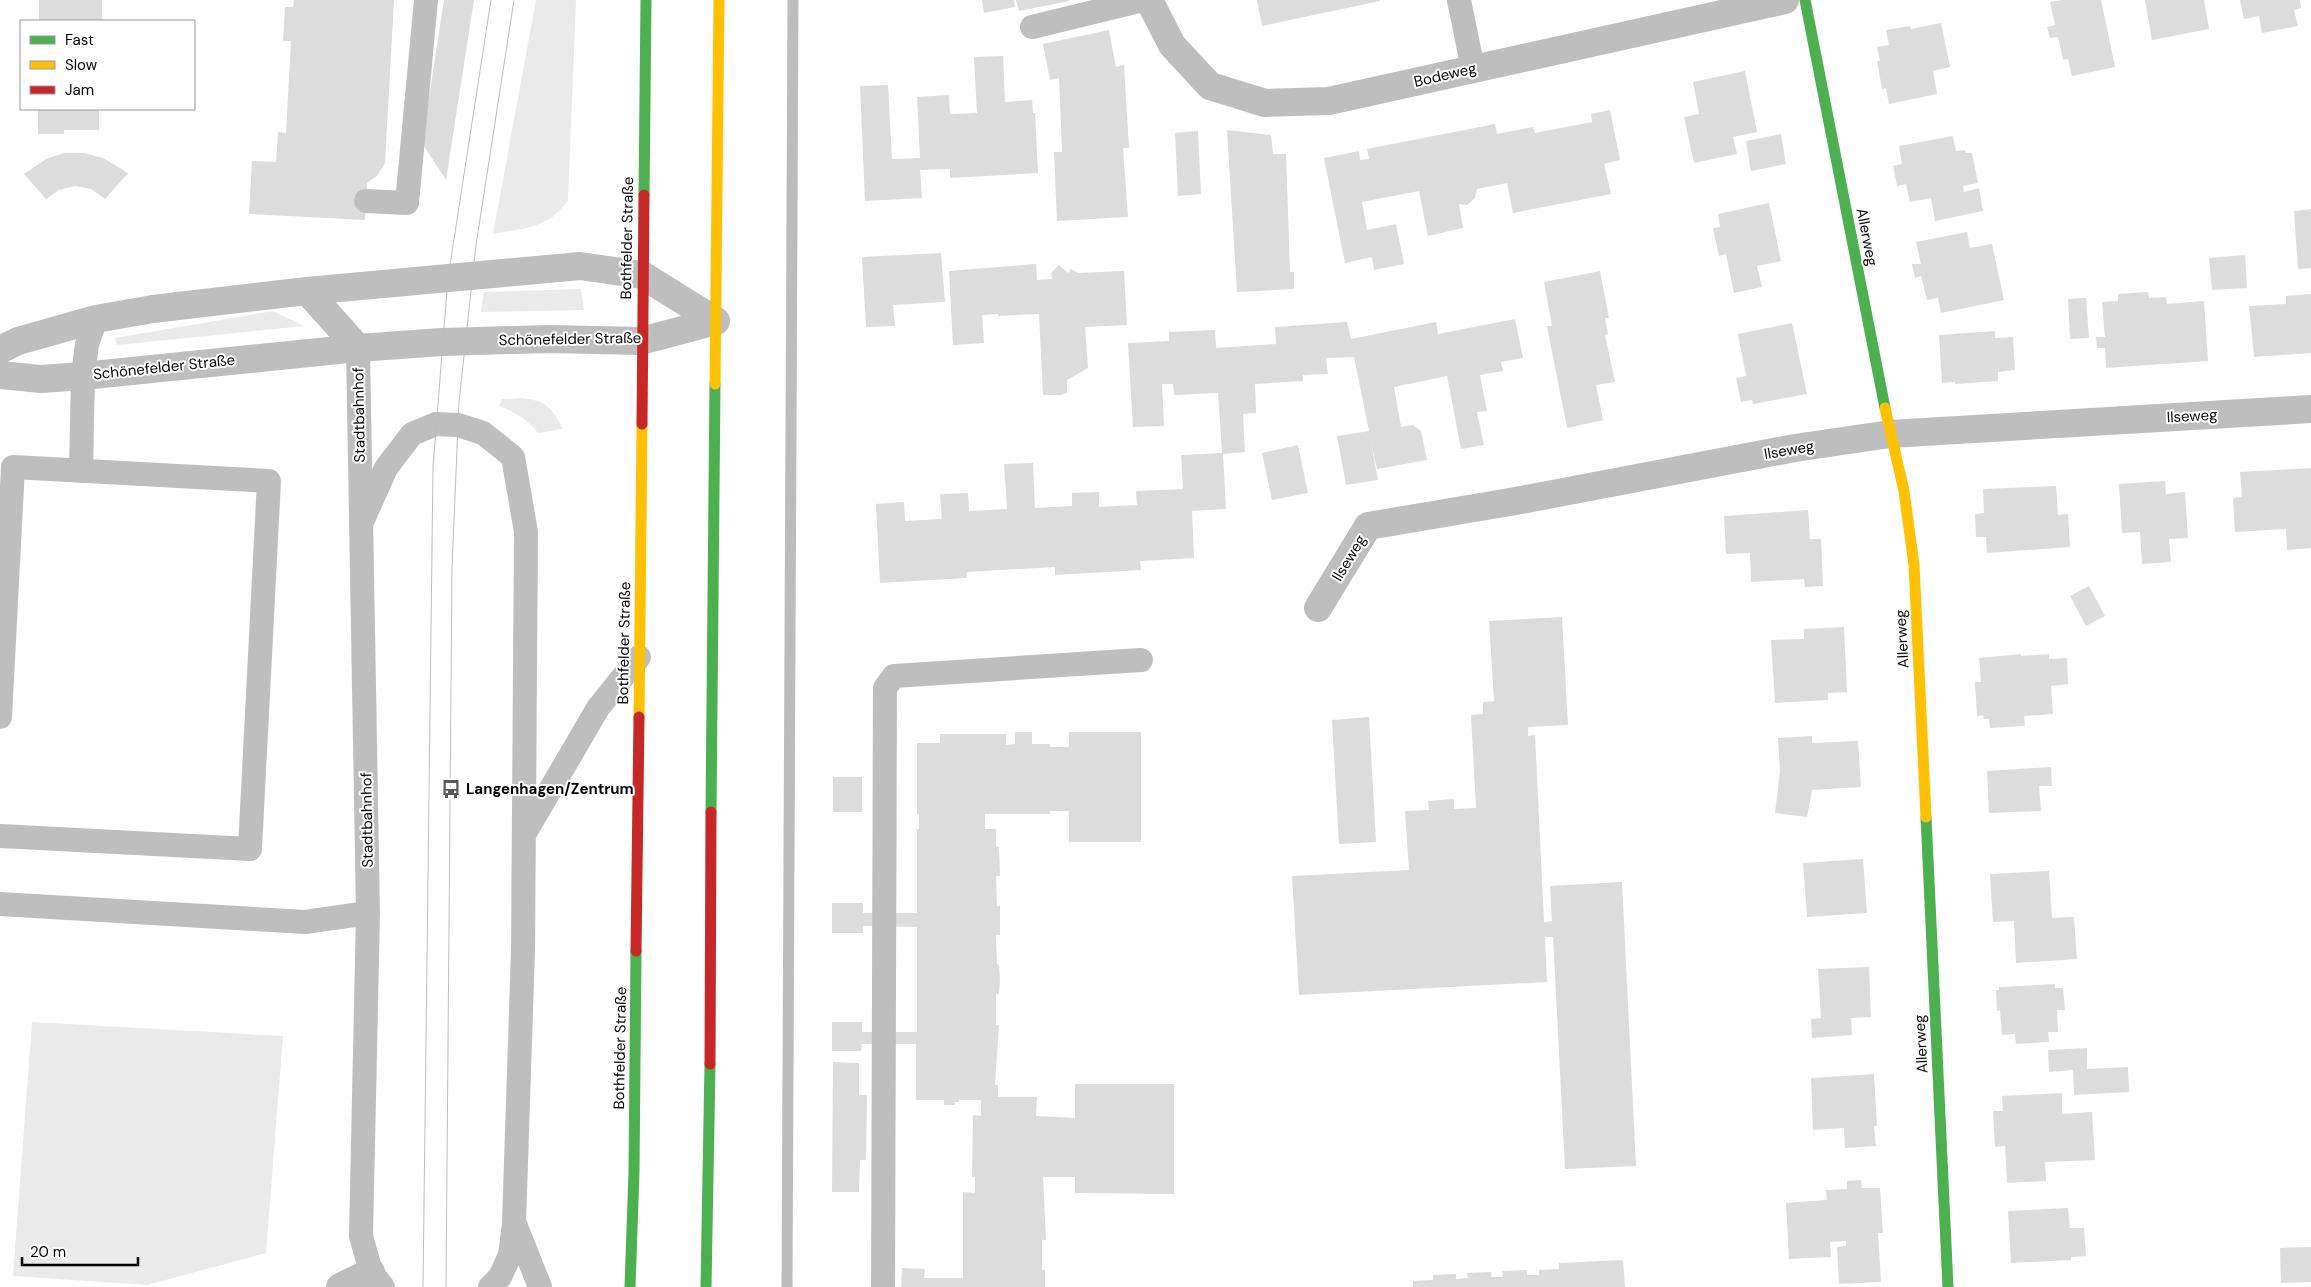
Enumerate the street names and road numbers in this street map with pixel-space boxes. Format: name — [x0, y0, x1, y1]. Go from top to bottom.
street label: Bodeweg — [1412, 58, 1478, 92]
street label: Bothfelder Straße — [616, 176, 638, 300]
street label: Allerweg — [1852, 206, 1882, 268]
street label: Schönefelder Straße — [499, 328, 641, 350]
street label: Schönefelder Straße — [92, 350, 236, 384]
street label: Stadtbahnhof — [348, 367, 370, 463]
street label: Ilseweg — [2166, 405, 2218, 427]
street label: Ilseweg — [1762, 436, 1816, 464]
street label: Ilseweg — [1327, 531, 1371, 585]
street label: Bothfelder Straße — [613, 581, 635, 705]
street label: Allerweg — [1890, 609, 1914, 669]
street label: Stadtbahnhof — [356, 772, 378, 868]
street label: Bothfelder Straße — [609, 986, 631, 1110]
street label: Allerweg — [1909, 1014, 1933, 1074]

